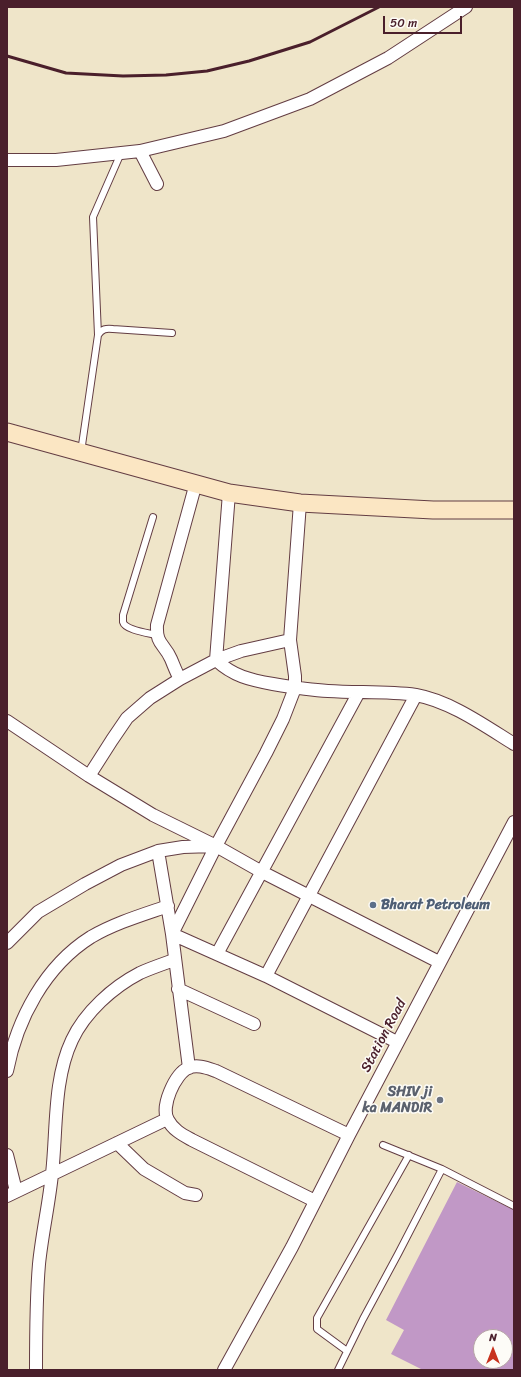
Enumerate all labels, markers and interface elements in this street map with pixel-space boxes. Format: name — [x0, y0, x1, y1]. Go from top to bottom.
scale bar — [385, 8, 464, 34]
text: 50 m — [390, 12, 417, 34]
place label: Bharat Petroleum — [381, 897, 490, 913]
marker: Bharat Petroleum — [368, 900, 378, 910]
street label: Station Road — [358, 997, 410, 1075]
place label: SHIV ji ka MANDIR — [362, 1084, 432, 1116]
marker: SHIV ji ka MANDIR — [435, 1095, 445, 1105]
text: N — [489, 1328, 497, 1347]
north arrow — [473, 1329, 513, 1369]

